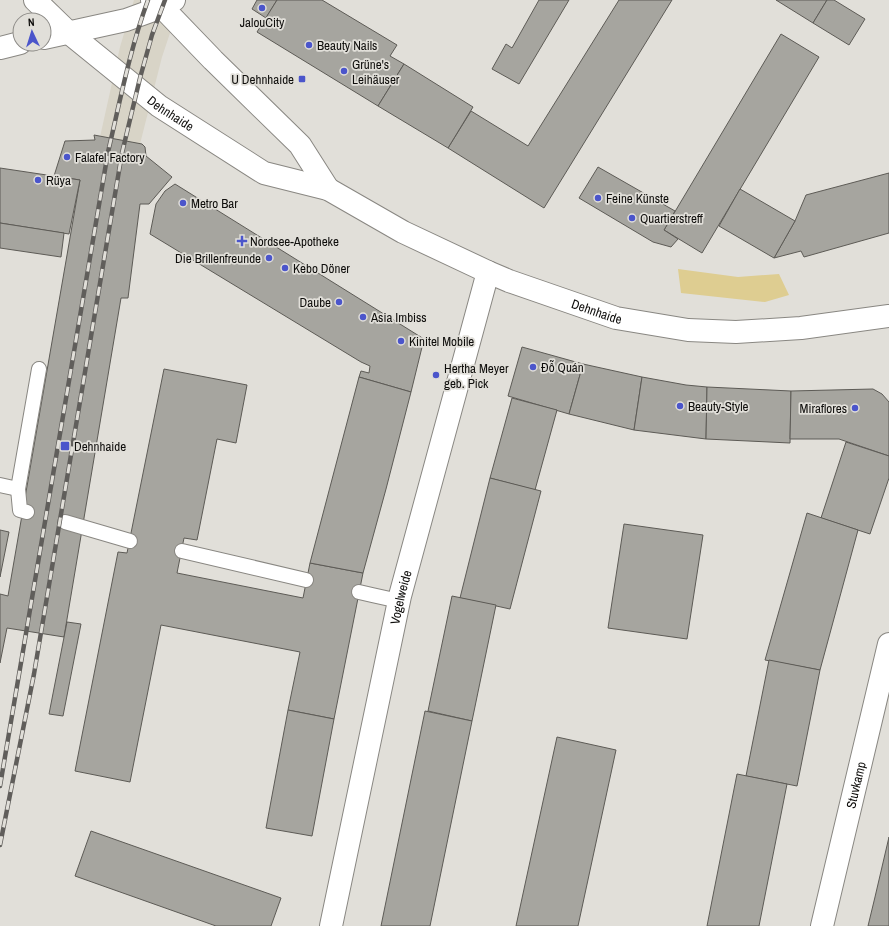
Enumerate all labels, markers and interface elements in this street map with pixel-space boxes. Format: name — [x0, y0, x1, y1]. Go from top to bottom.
marker: JalouCity — [257, 3, 267, 13]
north arrow — [12, 12, 52, 52]
place label: JalouCity — [240, 14, 285, 31]
text: N — [28, 15, 35, 29]
place label: Beauty Nails — [317, 37, 377, 54]
marker: Beauty Nails — [304, 40, 314, 50]
place label: Grüne's Leihäuser — [352, 56, 400, 88]
marker: Grüne's Leihäuser — [339, 66, 349, 76]
place label: U Dehnhaide — [231, 71, 294, 88]
marker: U Dehnhaide — [297, 74, 307, 84]
street label: Dehnhaide — [144, 92, 197, 135]
place label: Falafel Factory — [75, 149, 145, 166]
marker: Falafel Factory — [62, 152, 72, 162]
place label: Rüya — [46, 172, 71, 189]
marker: Rüya — [33, 175, 43, 185]
place label: Feine Künste — [606, 190, 669, 207]
marker: Feine Künste — [593, 193, 603, 203]
place label: Metro Bar — [191, 195, 238, 212]
marker: Metro Bar — [178, 198, 188, 208]
place label: Quartierstreff — [640, 210, 703, 227]
marker: Quartierstreff — [627, 213, 637, 223]
place label: Nordsee-Apotheke — [250, 233, 339, 250]
marker: Nordsee-Apotheke — [237, 236, 247, 246]
place label: Die Brillenfreunde — [175, 250, 261, 267]
marker: Die Brillenfreunde — [264, 253, 274, 263]
place label: Kebo Döner — [293, 260, 350, 277]
marker: Kebo Döner — [280, 263, 290, 273]
place label: Daube — [300, 294, 331, 311]
street label: Dehnhaide — [569, 295, 623, 327]
marker: Daube — [334, 297, 344, 307]
place label: Asia Imbiss — [370, 309, 427, 326]
marker: Asia Imbiss — [358, 312, 368, 322]
place label: Kinitel Mobile — [409, 333, 474, 350]
marker: Kinitel Mobile — [396, 336, 406, 346]
place label: Đỗ Quán — [541, 359, 584, 376]
place label: Hertha Meyer geb. Pick — [444, 360, 509, 392]
marker: Đỗ Quán — [528, 362, 538, 372]
marker: Hertha Meyer geb. Pick — [431, 370, 441, 380]
place label: Beauty-Style — [688, 398, 749, 415]
place label: Miraflores — [800, 400, 847, 417]
marker: Beauty-Style — [675, 401, 685, 411]
marker: Miraflores — [850, 403, 860, 413]
place label: Dehnhaide — [74, 438, 126, 455]
marker: Dehnhaide — [59, 440, 71, 452]
street label: Vogelweide — [386, 568, 415, 626]
street label: Stuvkamp — [842, 760, 869, 810]

